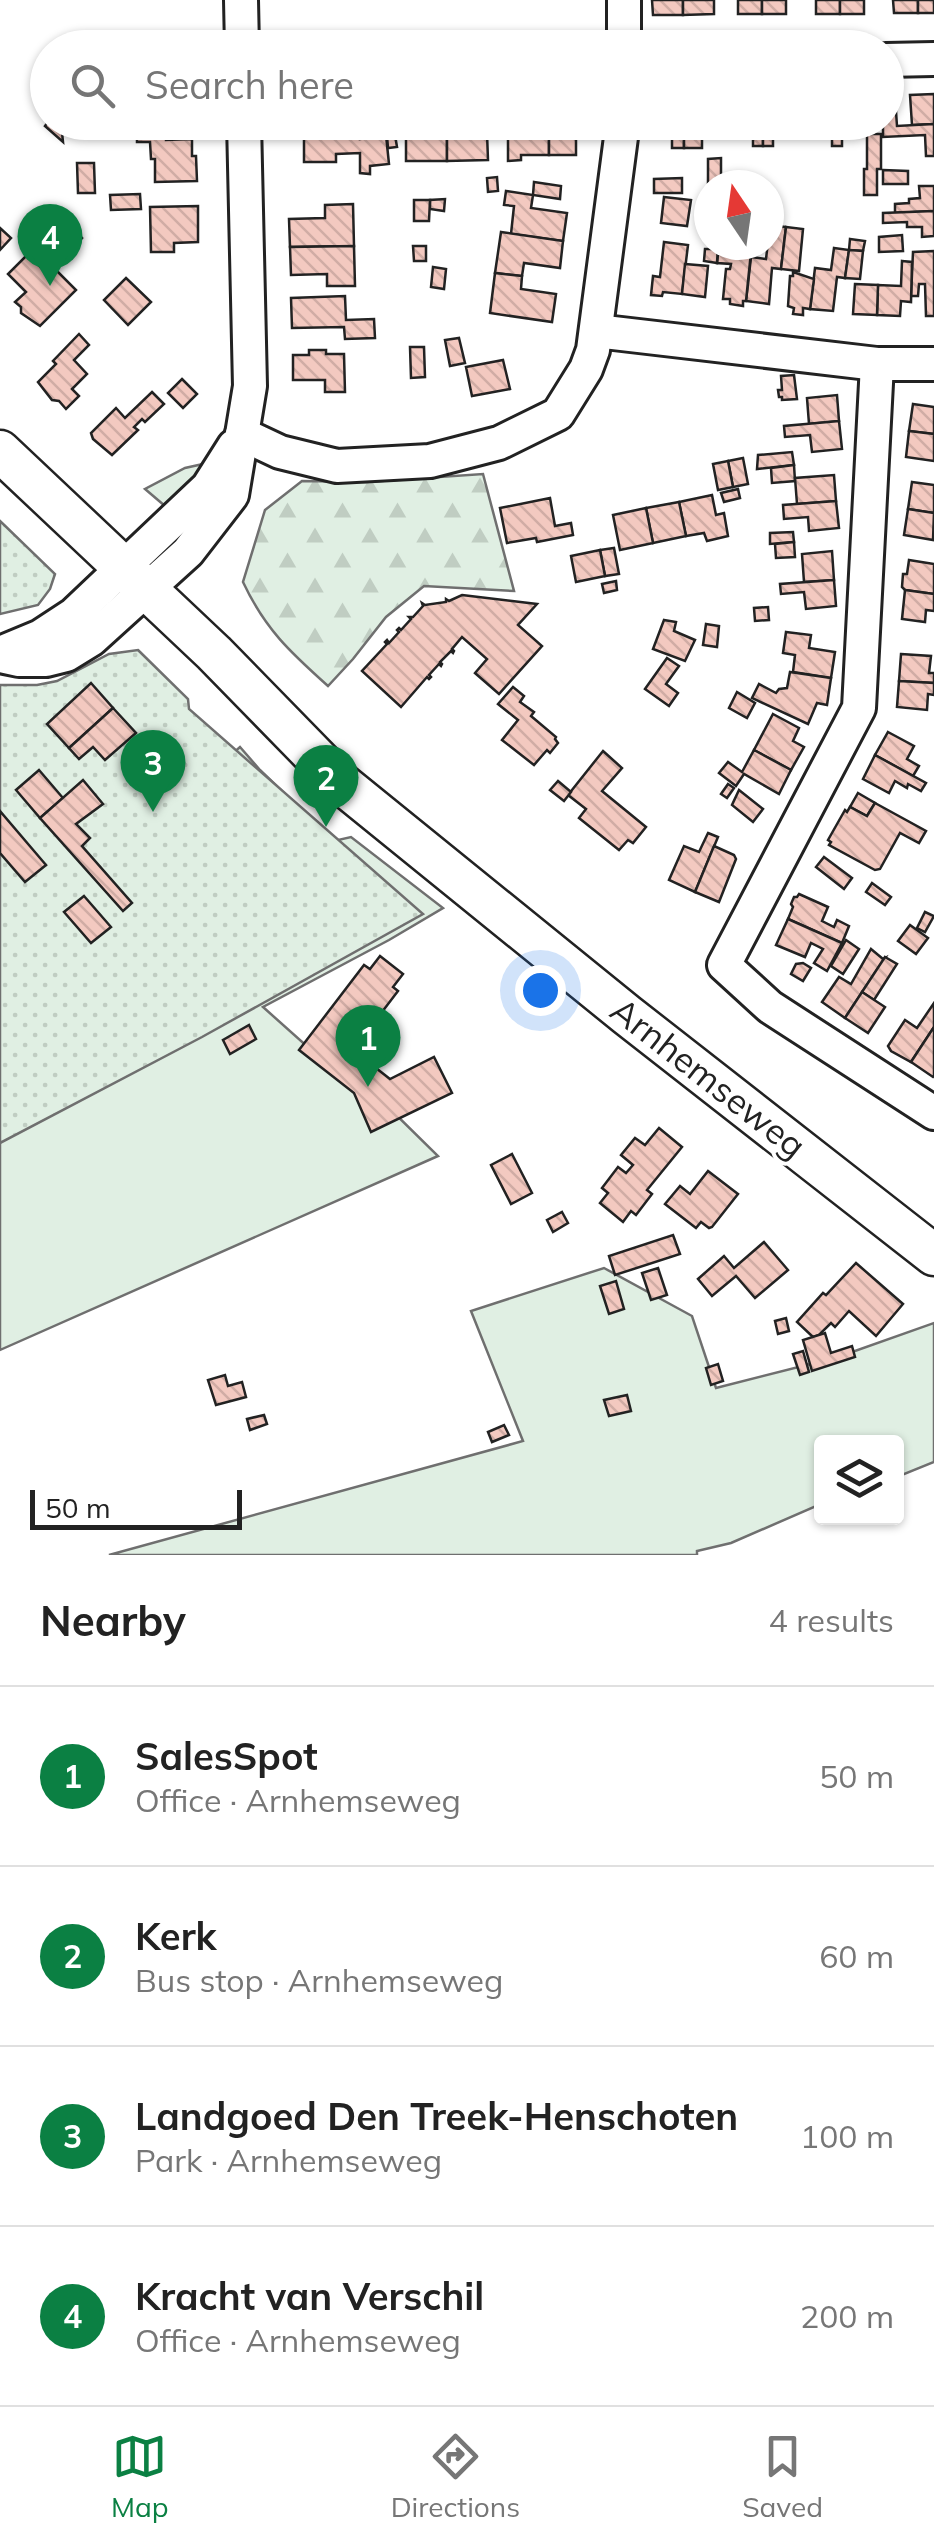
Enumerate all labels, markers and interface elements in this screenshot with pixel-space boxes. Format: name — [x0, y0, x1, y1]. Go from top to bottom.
search box — [30, 30, 904, 140]
icon: search — [65, 58, 120, 113]
text: Search here — [145, 61, 354, 109]
north arrow — [694, 170, 784, 260]
pin: 4 — [18, 204, 82, 286]
pin: 3 — [120, 730, 186, 812]
pin: 2 — [294, 744, 358, 827]
your location — [515, 965, 566, 1016]
street label: Arnhemseweg — [602, 987, 815, 1167]
pin: 1 — [336, 1004, 400, 1087]
map controls — [814, 1435, 904, 1525]
button: layers — [814, 1435, 904, 1525]
scale bar — [30, 1485, 242, 1530]
text: 50 m — [45, 1490, 111, 1525]
text: Nearby — [40, 1594, 186, 1647]
text: 4 results — [769, 1600, 894, 1640]
text: SalesSpot — [135, 1732, 318, 1780]
text: 1 — [63, 1756, 82, 1796]
text: 50 m — [819, 1756, 894, 1796]
text: Office · Arnhemseweg — [135, 1780, 461, 1820]
text: Kerk — [135, 1912, 217, 1960]
text: 2 — [63, 1936, 82, 1976]
text: 60 m — [819, 1936, 894, 1976]
text: Bus stop · Arnhemseweg — [135, 1960, 503, 2000]
text: Landgoed Den Treek-Henschoten — [135, 2092, 738, 2140]
text: 3 — [63, 2116, 82, 2156]
text: 100 m — [800, 2116, 894, 2156]
text: Park · Arnhemseweg — [135, 2140, 442, 2180]
text: Kracht van Verschil — [135, 2272, 484, 2320]
text: 4 — [63, 2296, 82, 2336]
text: 200 m — [800, 2296, 894, 2336]
text: Office · Arnhemseweg — [135, 2320, 461, 2360]
tab: Map — [111, 2429, 169, 2524]
tab: Directions — [391, 2429, 520, 2524]
tab: Saved — [742, 2429, 823, 2524]

